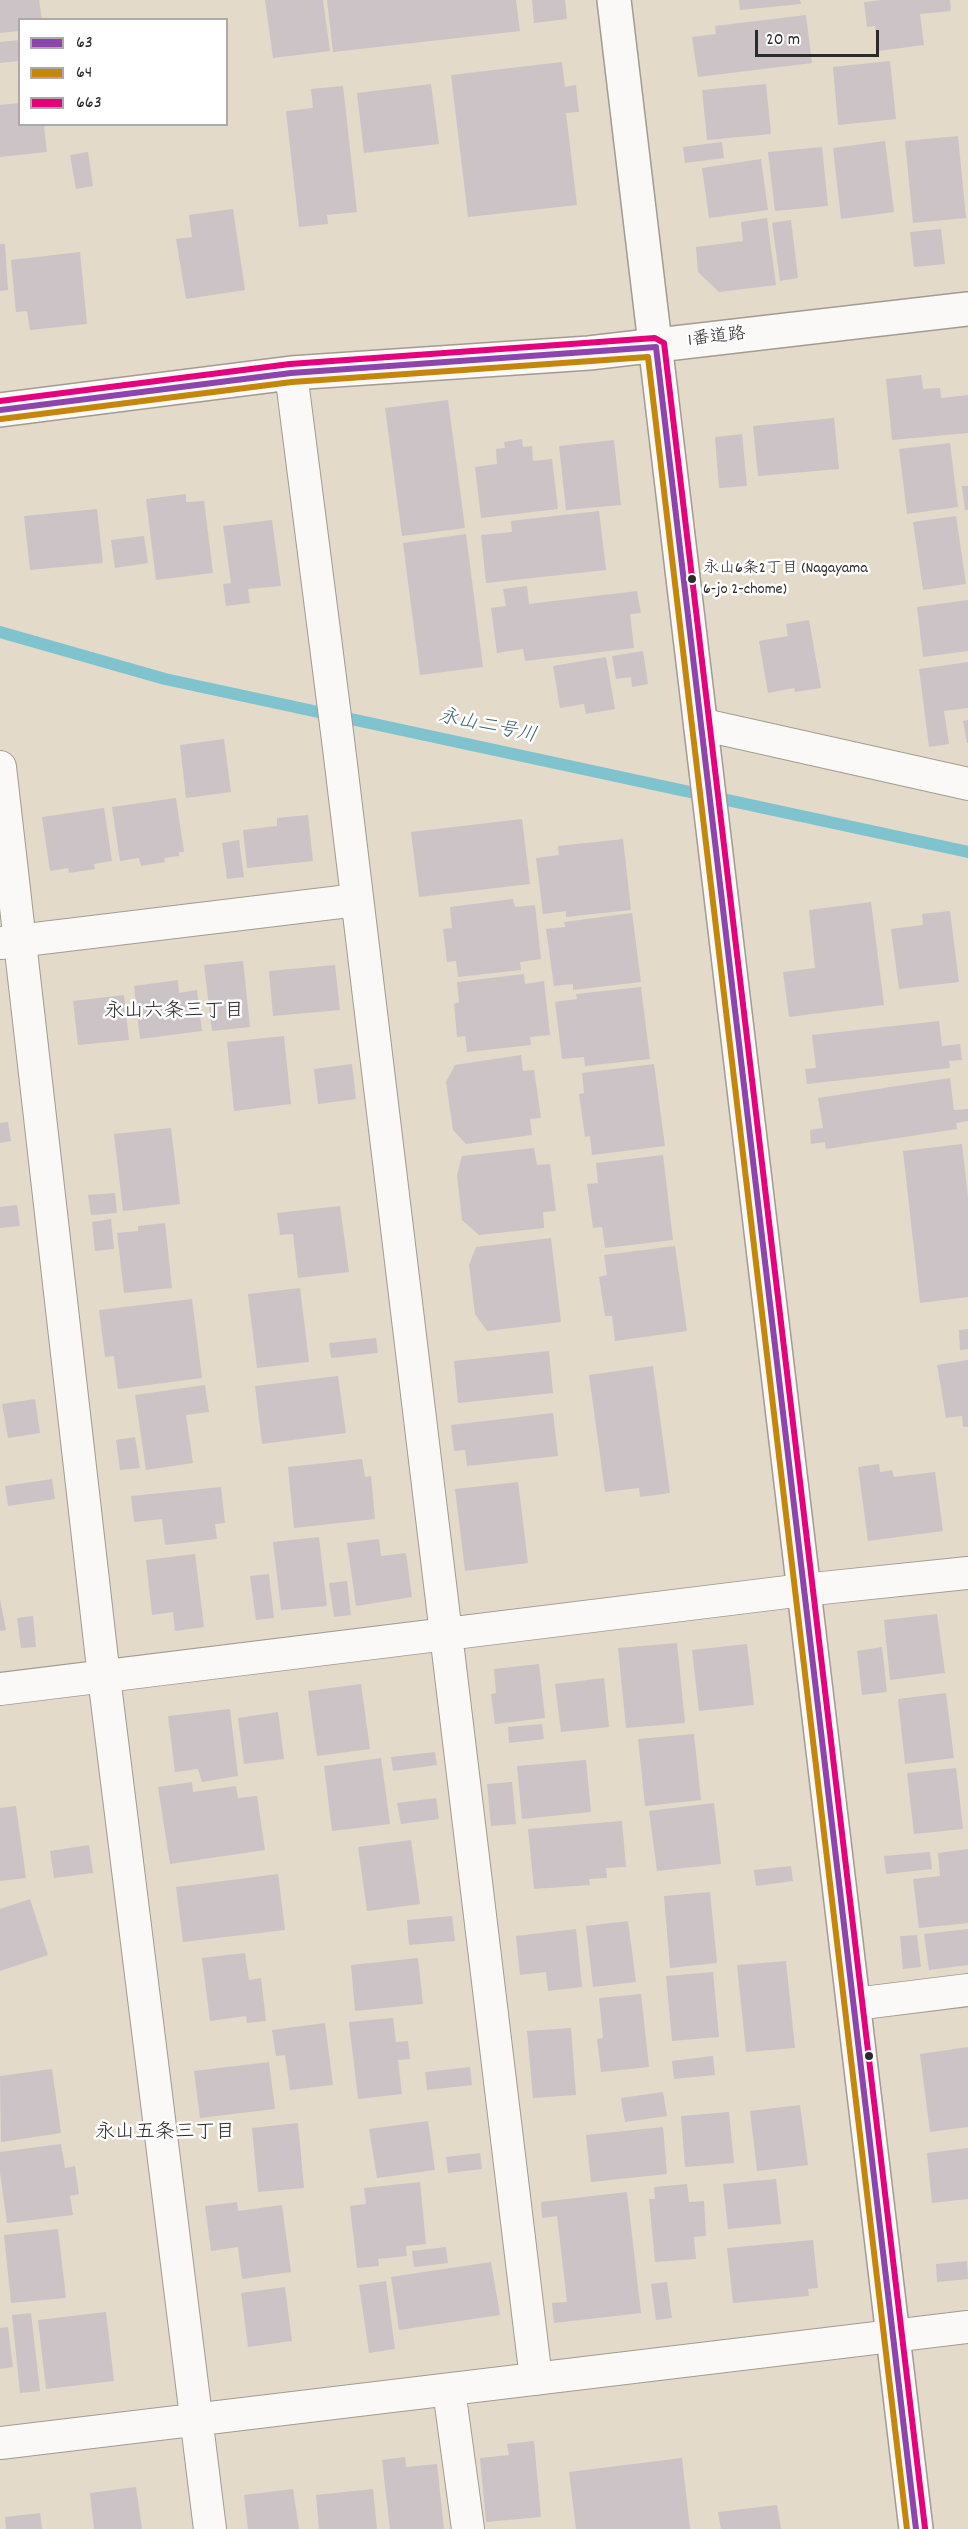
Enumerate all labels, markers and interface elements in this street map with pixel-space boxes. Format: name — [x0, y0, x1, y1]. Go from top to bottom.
legend — [18, 18, 228, 126]
scale bar — [758, 18, 882, 56]
text: 20 m — [766, 28, 800, 53]
text: 63 — [76, 31, 93, 56]
text: 64 — [76, 61, 92, 86]
text: 663 — [76, 91, 102, 116]
street label: 1番道路 — [687, 325, 747, 353]
place label: 永山6条2丁目 (Nagayama 6-jo 2-chome) — [703, 560, 868, 598]
marker: 永山6条2丁目 (Nagayama 6-jo 2-chome) — [686, 573, 698, 585]
water label: 永山二号川 — [436, 706, 538, 750]
district label: 永山六条三丁目 — [104, 1001, 244, 1025]
unlabelled marker — [863, 2050, 875, 2062]
district label: 永山五条三丁目 — [95, 2122, 235, 2146]

